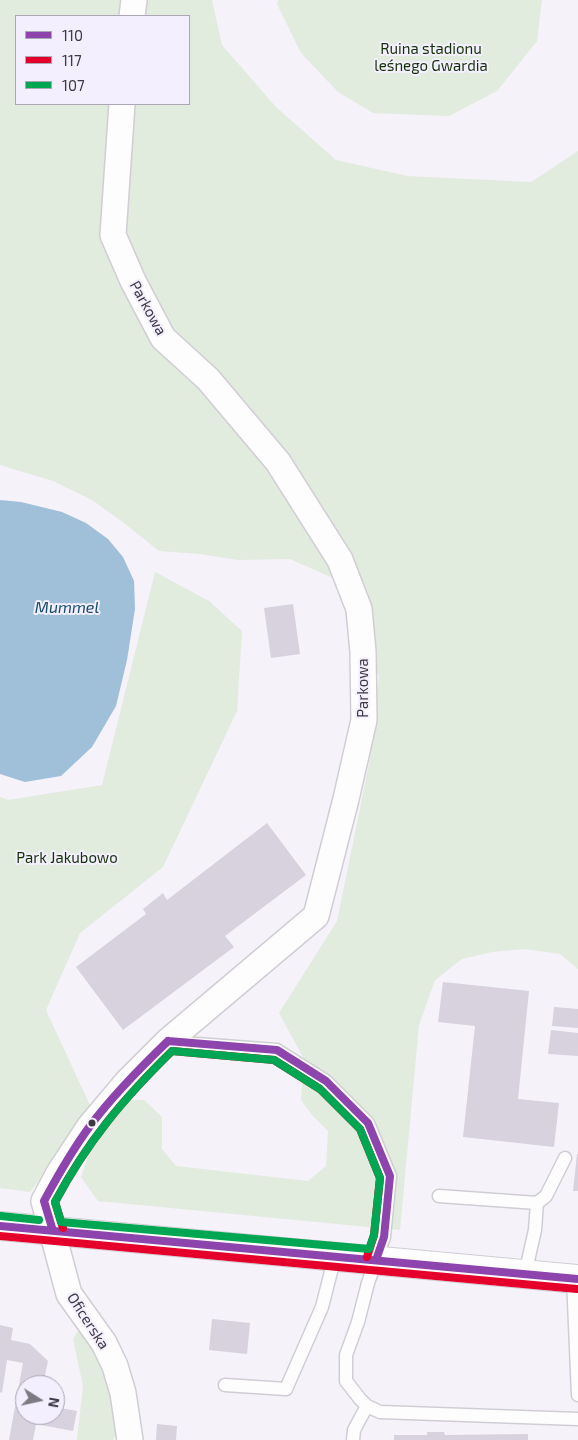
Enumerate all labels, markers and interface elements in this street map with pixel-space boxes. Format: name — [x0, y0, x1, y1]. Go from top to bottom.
legend — [15, 15, 190, 105]
text: 110 — [62, 26, 83, 44]
park label: Ruina stadionu leśnego Gwardia — [374, 40, 488, 75]
text: 117 — [62, 51, 82, 69]
text: 107 — [62, 76, 85, 94]
street label: Parkowa — [126, 278, 170, 338]
water label: Mummel — [35, 598, 99, 618]
street label: Parkowa — [354, 658, 372, 718]
park label: Park Jakubowo — [16, 849, 118, 867]
unlabelled marker — [87, 1118, 97, 1128]
street label: Oficerska — [63, 1289, 113, 1353]
north arrow — [15, 1375, 65, 1425]
text: N — [45, 1396, 64, 1409]

